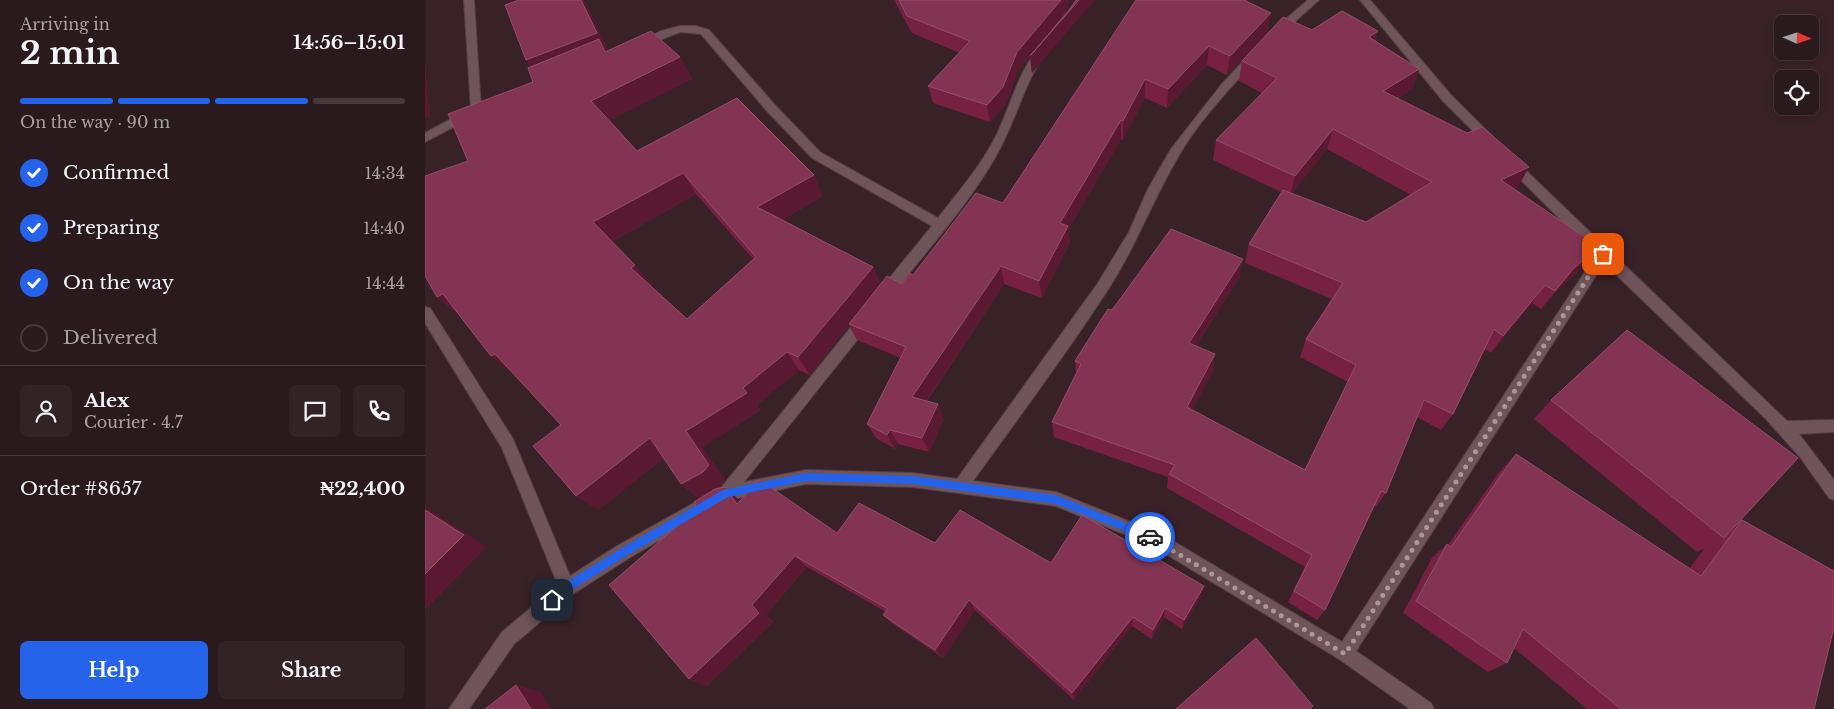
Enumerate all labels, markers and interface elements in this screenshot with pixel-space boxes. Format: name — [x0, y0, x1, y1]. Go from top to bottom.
text: Arriving in — [20, 14, 110, 34]
north arrow — [1774, 15, 1819, 60]
map controls — [1774, 15, 1819, 115]
text: 14:56–15:01 — [293, 31, 405, 54]
text: 2 min — [20, 33, 120, 73]
button: locate — [1774, 70, 1819, 115]
text: On the way · 90 m — [20, 112, 170, 132]
icon: check — [20, 159, 48, 187]
text: Confirmed — [63, 161, 169, 184]
text: 14:34 — [365, 163, 405, 183]
icon: check — [20, 214, 48, 242]
text: Preparing — [63, 216, 159, 239]
text: 14:40 — [363, 218, 405, 238]
pin — [1582, 233, 1624, 275]
icon: bag — [1589, 240, 1617, 268]
icon: check — [20, 269, 48, 297]
text: On the way — [63, 271, 174, 294]
text: 14:44 — [365, 273, 405, 293]
text: Delivered — [63, 326, 158, 349]
button: person — [20, 385, 72, 437]
button: chat — [289, 385, 341, 437]
button: phone — [353, 385, 405, 437]
text: Alex — [84, 389, 129, 412]
text: Courier · 4.7 — [84, 412, 183, 432]
text: Order #8657 — [20, 477, 141, 500]
text: ₦22,400 — [320, 477, 405, 500]
courier — [1125, 512, 1175, 562]
icon: car — [1136, 523, 1164, 551]
pin — [531, 579, 573, 621]
icon: home — [538, 586, 566, 614]
button: Help — [20, 641, 208, 699]
button: Share — [218, 641, 405, 699]

